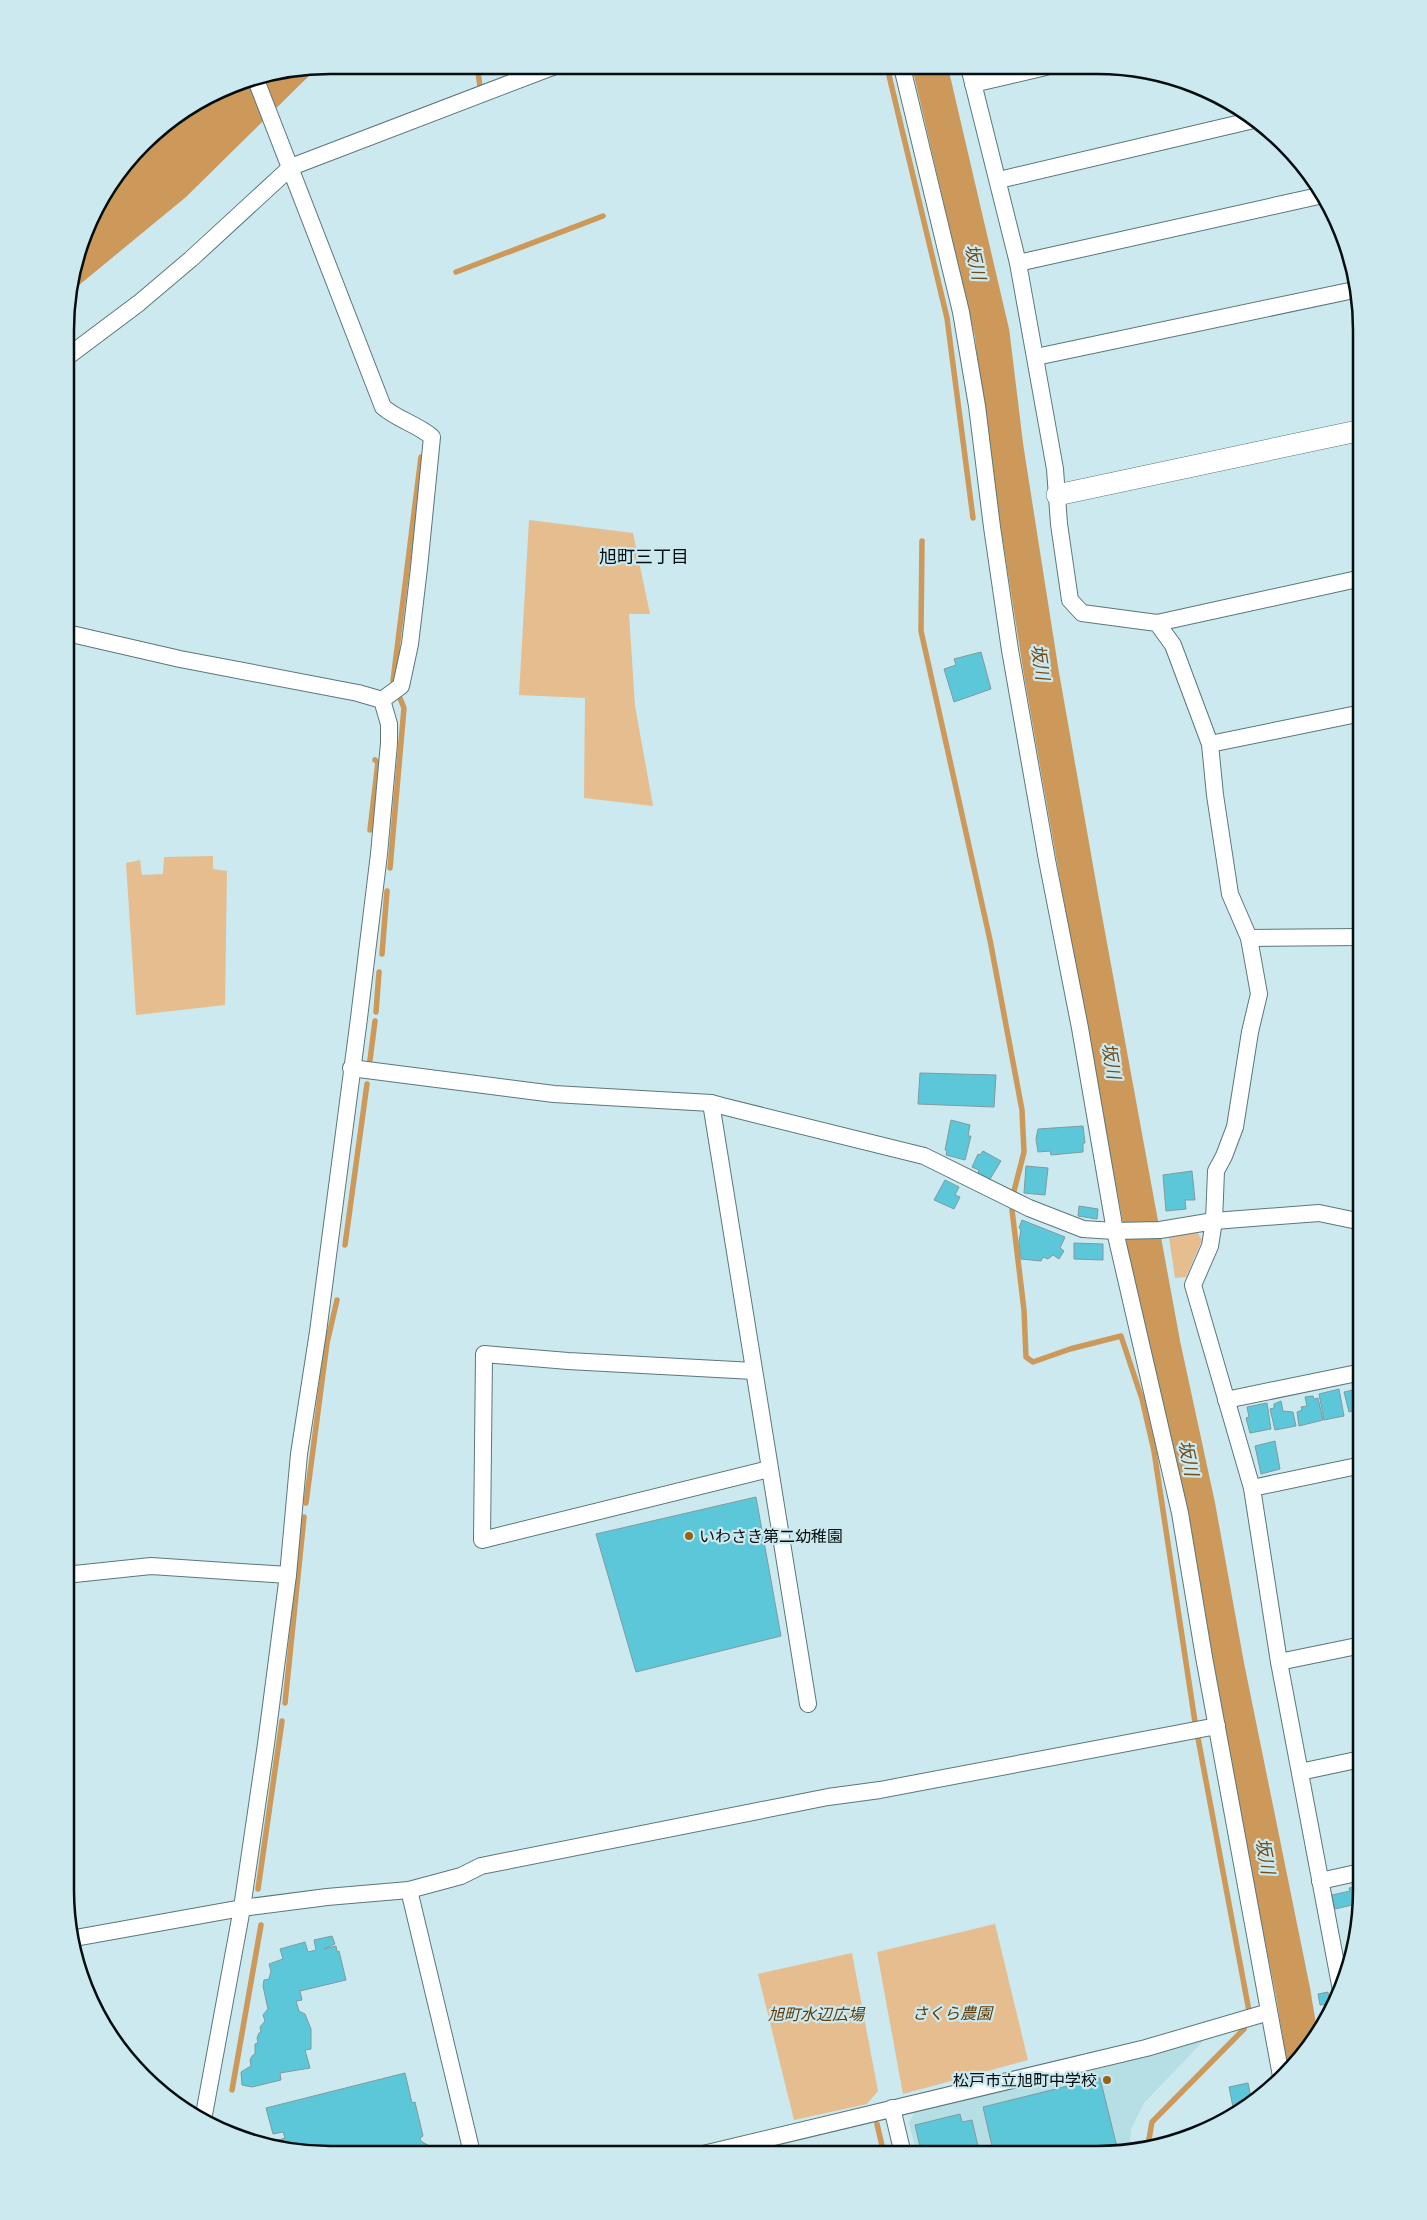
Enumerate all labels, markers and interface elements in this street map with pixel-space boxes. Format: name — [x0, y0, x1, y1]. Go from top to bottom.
water label: 坂川 — [960, 242, 992, 284]
district label: 旭町三丁目 — [599, 544, 689, 568]
water label: 坂川 — [1026, 642, 1056, 683]
water label: 坂川 — [1097, 1041, 1127, 1083]
water label: 坂川 — [1173, 1438, 1205, 1480]
place label: いわさき第二幼稚園 — [699, 1525, 843, 1547]
marker: いわさき第二幼稚園 — [683, 1530, 695, 1542]
water label: 坂川 — [1251, 1836, 1282, 1878]
park label: さくら農園 — [912, 2002, 994, 2024]
park label: 旭町水辺広場 — [768, 2003, 866, 2025]
place label: 松戸市立旭町中学校 — [953, 2069, 1097, 2091]
marker: 松戸市立旭町中学校 — [1101, 2074, 1113, 2086]

